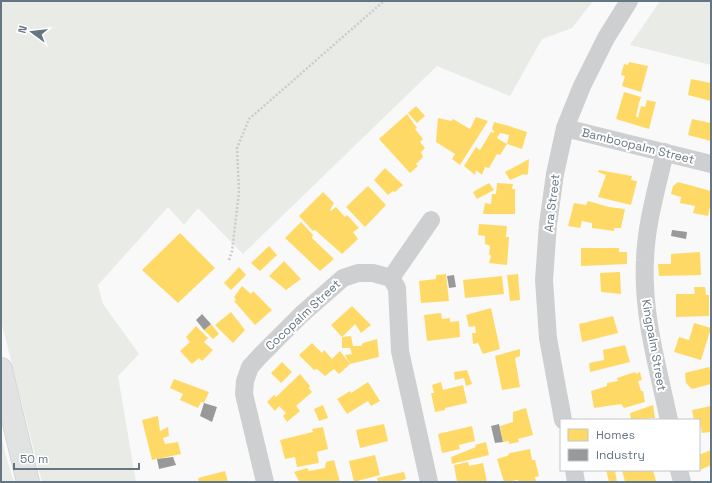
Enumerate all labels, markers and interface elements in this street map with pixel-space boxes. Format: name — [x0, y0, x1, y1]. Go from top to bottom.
north arrow — [12, 12, 52, 52]
text: N — [15, 24, 30, 35]
street label: Bamboopalm Street — [580, 124, 696, 168]
street label: Ara Street — [540, 173, 564, 233]
street label: Cocopalm Street — [262, 276, 344, 354]
street label: Kingpalm Street — [638, 298, 670, 392]
legend — [560, 419, 700, 471]
text: Homes — [596, 427, 635, 443]
scale bar — [14, 445, 139, 471]
text: Industry — [596, 447, 645, 463]
text: 50 m — [20, 451, 48, 467]

